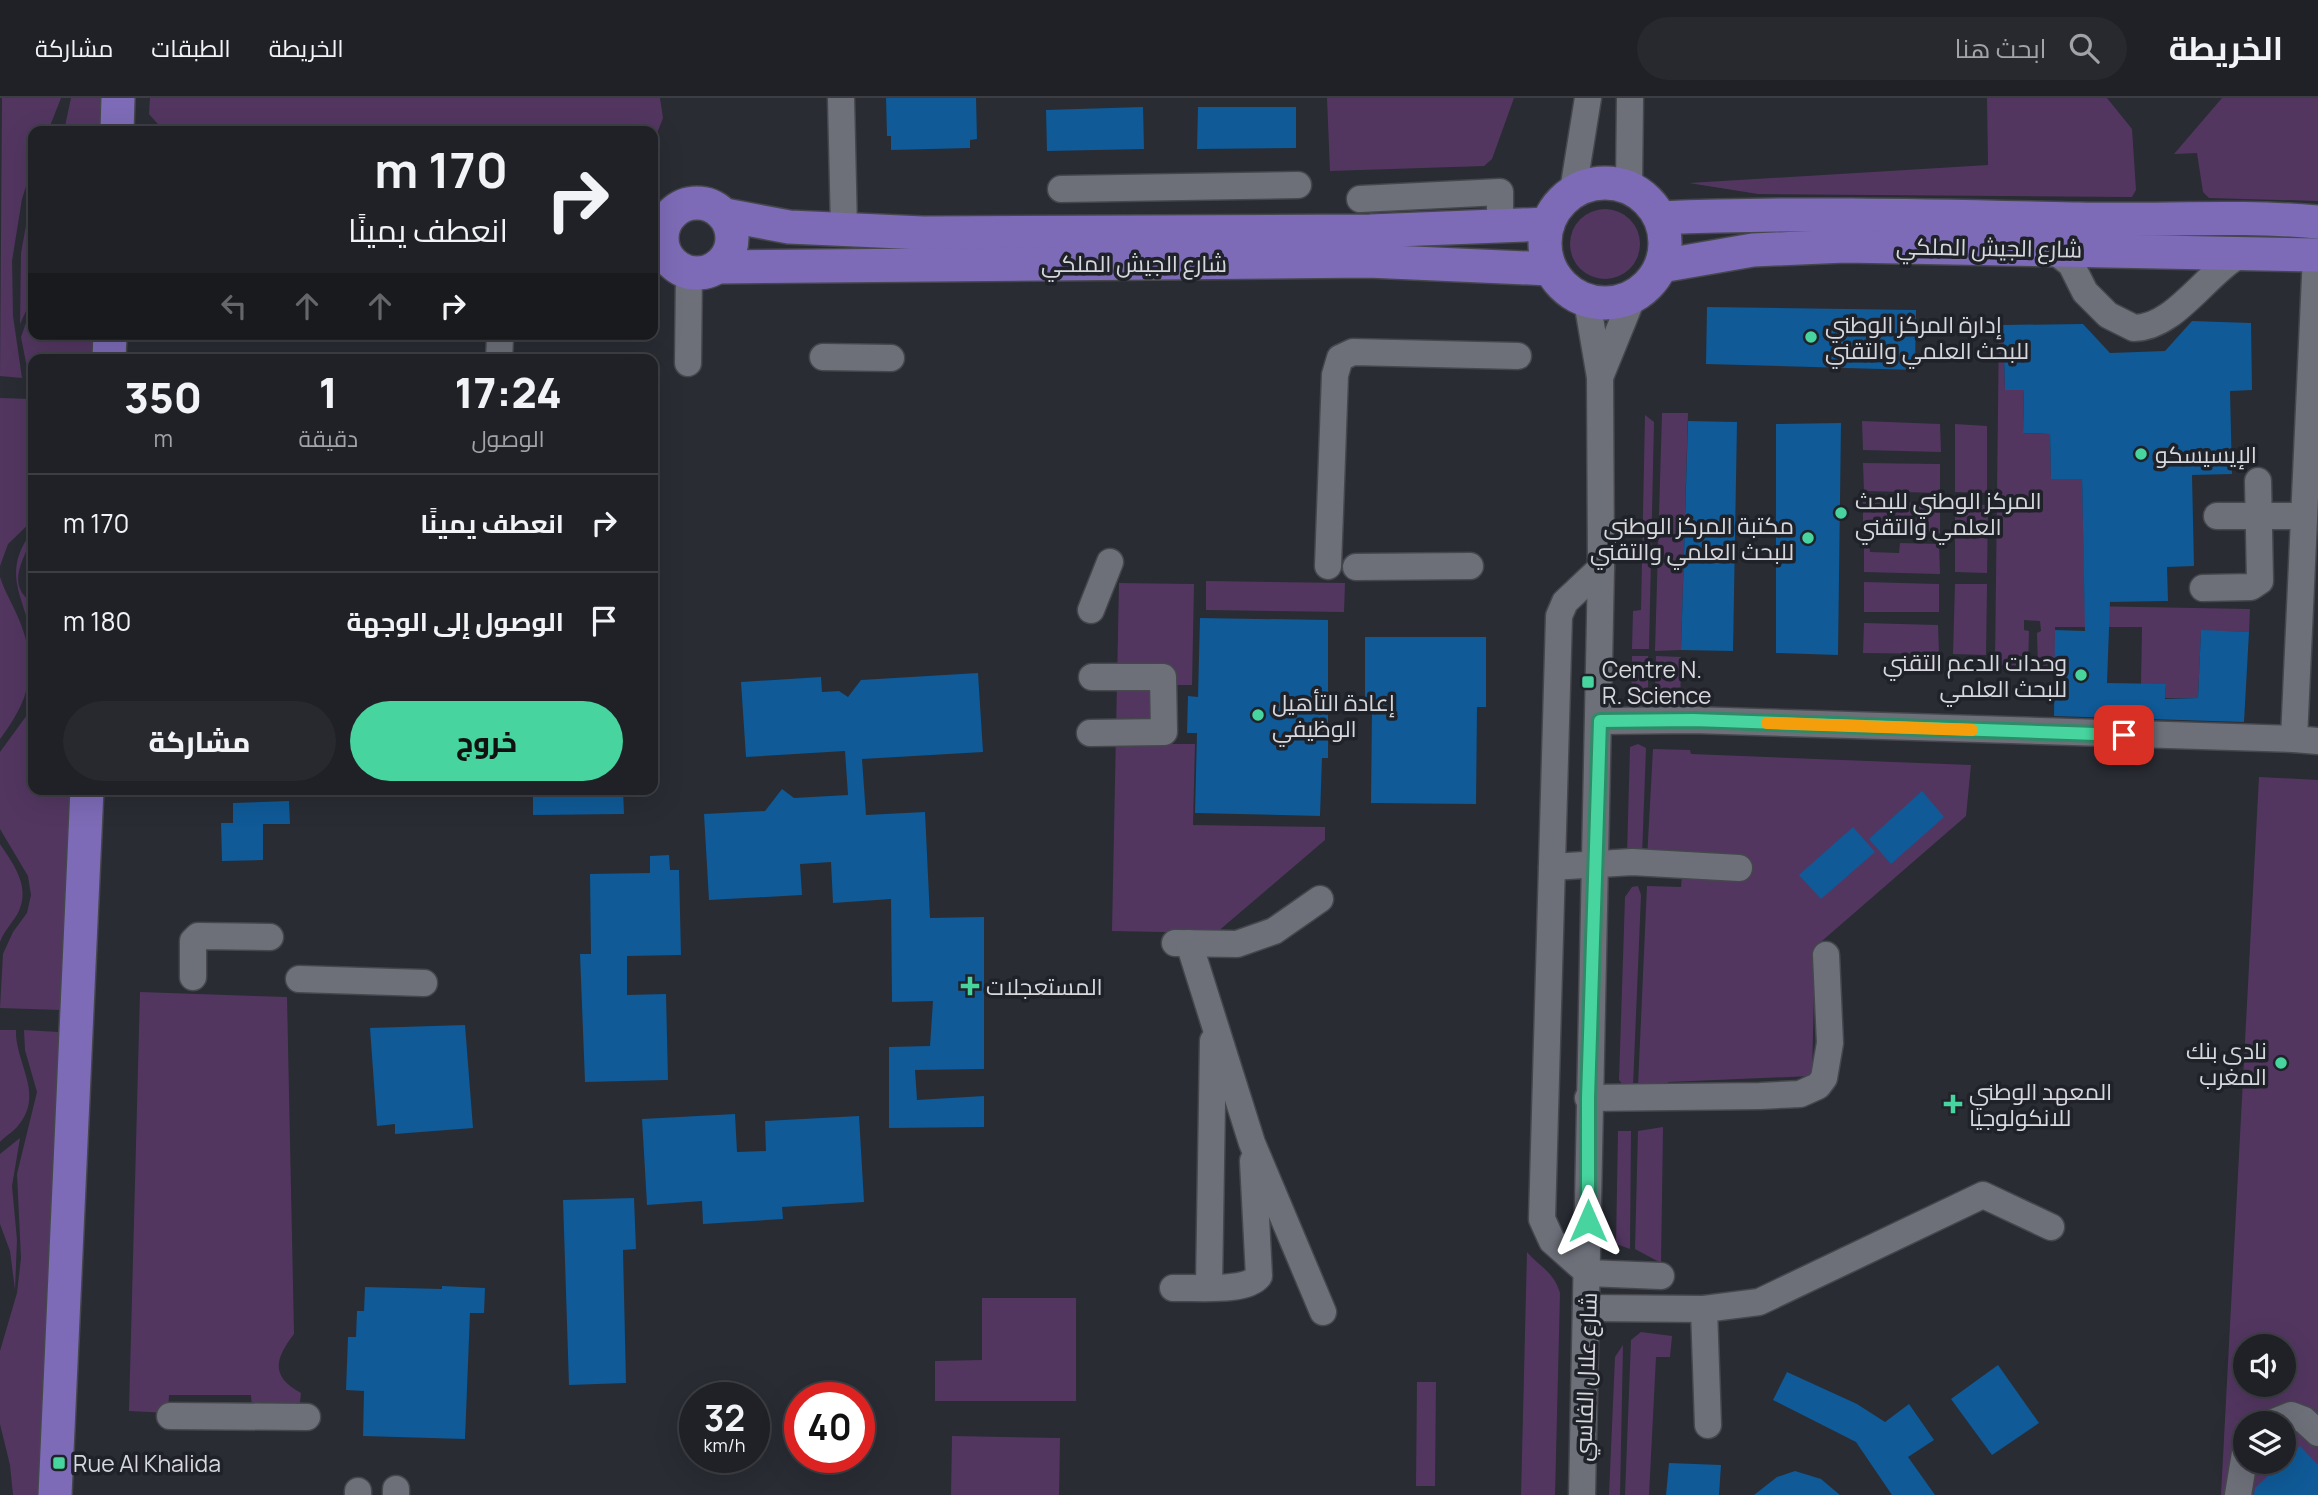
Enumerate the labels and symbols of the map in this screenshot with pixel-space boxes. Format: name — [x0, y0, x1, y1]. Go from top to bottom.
street label: شارع الجيش الملكي — [1896, 229, 2082, 268]
street label: شارع الجيش الملكي — [1041, 247, 1227, 282]
place label: إدارة المركز الوطني للبحث العلمي والتقني — [1825, 308, 2029, 369]
marker: إدارة المركز الوطني للبحث العلمي والتقني — [1803, 329, 1819, 345]
place label: اﻹيسيسكو — [2155, 438, 2257, 470]
marker: اﻹيسيسكو — [2133, 446, 2149, 462]
place label: المركز الوطني للبحث العلمي والتقني — [1855, 484, 2042, 545]
marker: المركز الوطني للبحث العلمي والتقني — [1833, 505, 1849, 521]
place label: مكتبة المركز الوطني للبحث العلمي والتقني — [1590, 509, 1794, 570]
marker: مكتبة المركز الوطني للبحث العلمي والتقني — [1800, 530, 1816, 546]
place label: وحدات الدعم التقني للبحث العلمي — [1883, 646, 2067, 707]
place label: Centre N. R. Science — [1602, 653, 1711, 711]
marker: وحدات الدعم التقني للبحث العلمي — [2073, 667, 2089, 683]
marker: Centre N. R. Science — [1580, 674, 1596, 690]
place label: إعادة التأهيل الوظيفي — [1272, 686, 1395, 747]
pin — [2094, 705, 2154, 765]
marker: إعادة التأهيل الوظيفي — [1250, 707, 1266, 723]
place label: المستعجلات — [986, 970, 1103, 1002]
marker: المستعجلات — [960, 976, 980, 996]
place label: نادي بنك المغرب — [2186, 1034, 2267, 1092]
marker: نادي بنك المغرب — [2273, 1055, 2289, 1071]
place label: المعهد الوطني للانكولوجيا — [1969, 1075, 2112, 1133]
marker: المعهد الوطني للانكولوجيا — [1943, 1094, 1963, 1114]
position arrow — [1551, 1184, 1625, 1258]
street label: شارع علال الفاسي — [1566, 1292, 1606, 1462]
speed limit sign: 40 — [784, 1382, 875, 1473]
place label: Rue Al Khalida — [73, 1447, 221, 1479]
marker: Rue Al Khalida — [51, 1455, 67, 1471]

